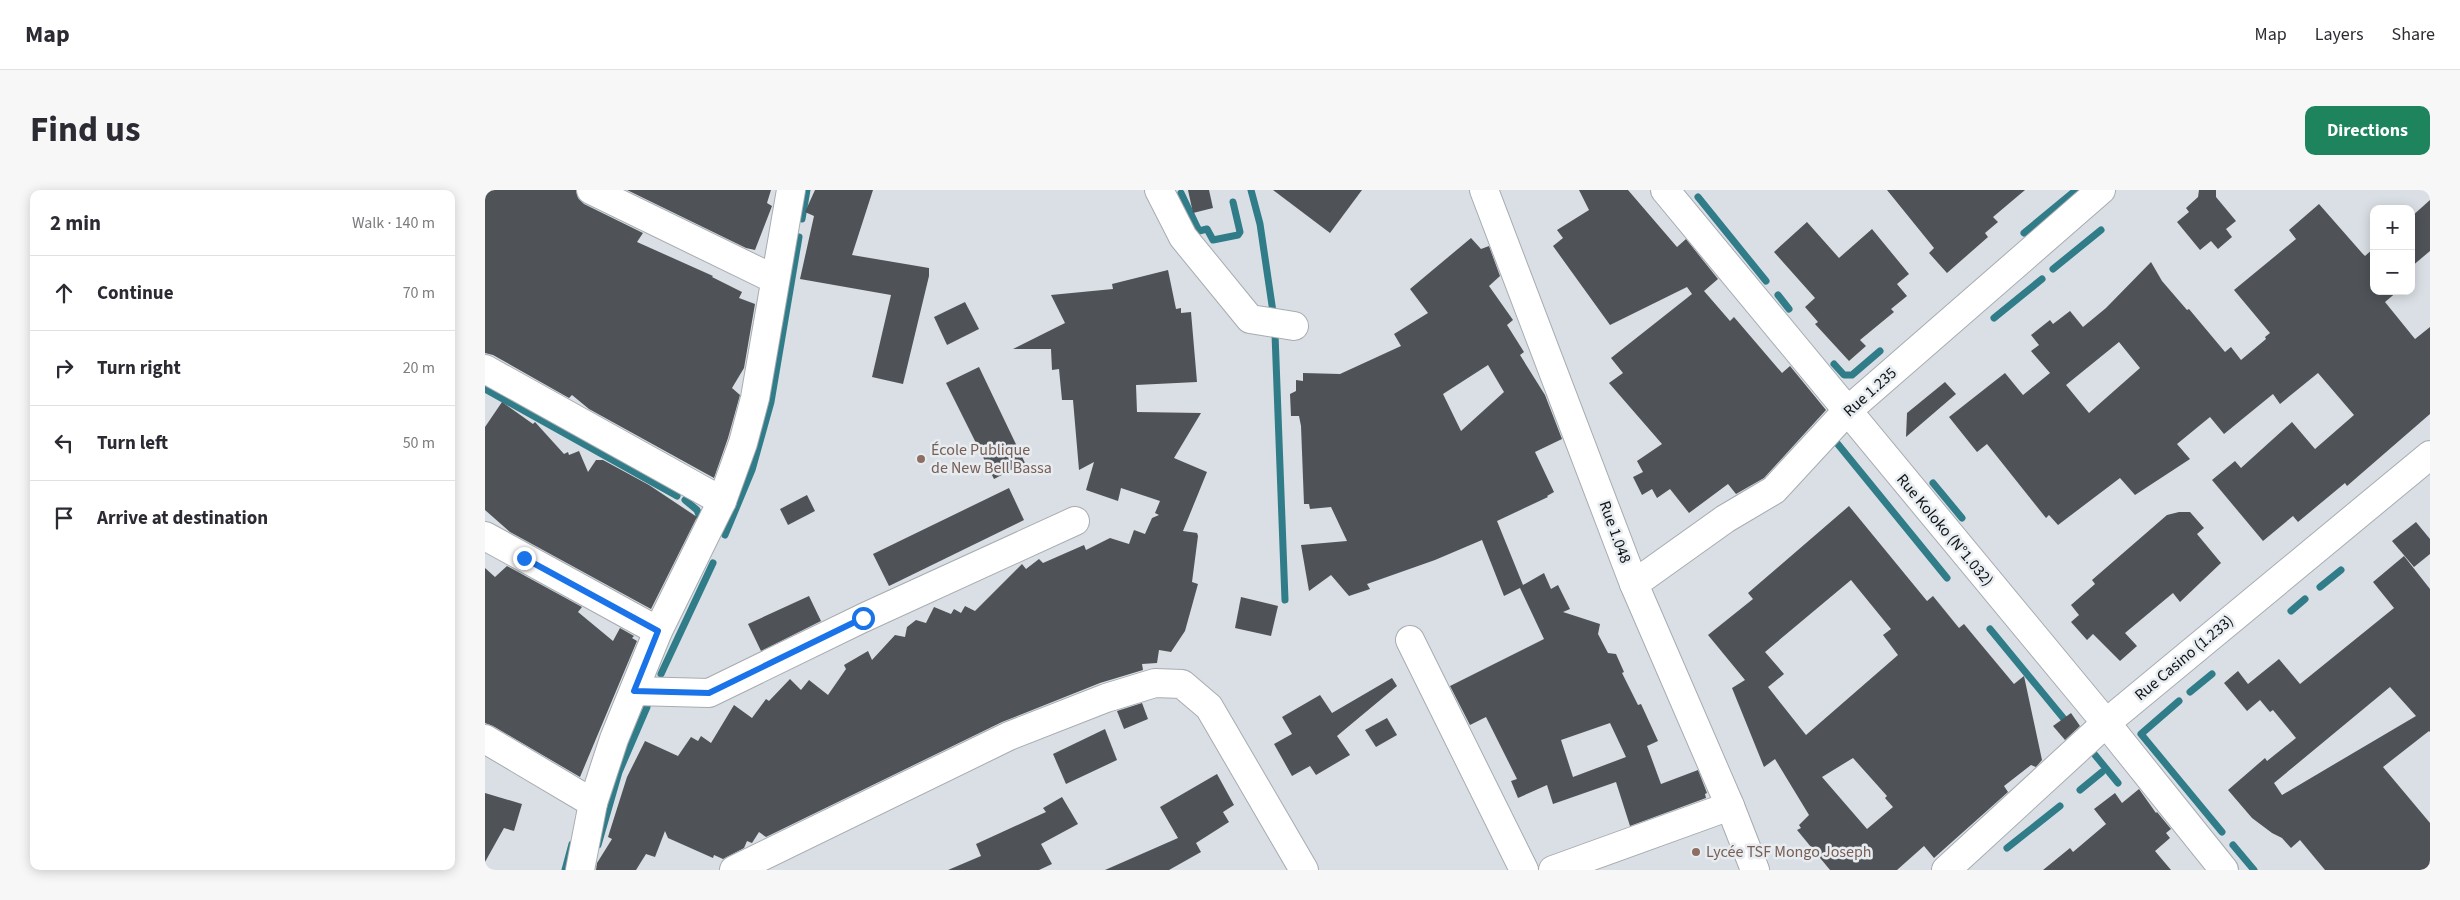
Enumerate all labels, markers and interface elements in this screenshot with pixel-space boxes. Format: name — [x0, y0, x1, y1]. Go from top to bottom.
text: Map — [25, 17, 70, 52]
text: Map — [2255, 22, 2287, 47]
text: Layers — [2315, 22, 2364, 47]
text: Share — [2392, 22, 2435, 47]
text: Find us — [30, 105, 140, 155]
button: Directions — [2305, 106, 2430, 155]
map controls — [2370, 205, 2415, 295]
button: + — [2370, 205, 2415, 250]
text: 2 min — [50, 208, 101, 238]
text: Walk · 140 m — [352, 212, 435, 234]
button: − — [2370, 250, 2415, 295]
icon: ahead — [50, 279, 78, 307]
text: Continue — [97, 280, 174, 307]
text: 70 m — [403, 282, 435, 304]
icon: right — [50, 354, 78, 382]
text: Turn right — [97, 355, 181, 382]
text: 20 m — [403, 357, 435, 379]
street label: Rue 1.235 — [1839, 362, 1901, 422]
icon: left — [50, 429, 78, 457]
text: Turn left — [97, 430, 168, 457]
text: 50 m — [403, 432, 435, 454]
place label: École Publique de New Bell Bassa — [931, 439, 1052, 479]
marker: École Publique de New Bell Bassa — [915, 453, 927, 465]
street label: Rue Koloko (N°1.032) — [1892, 469, 1998, 591]
street label: Rue 1.048 — [1594, 498, 1636, 566]
icon: arrive — [50, 504, 78, 532]
text: Arrive at destination — [97, 505, 268, 532]
route end — [513, 547, 536, 570]
route start — [852, 607, 875, 630]
street label: Rue Casino (1.233) — [2130, 610, 2238, 706]
place label: Lycée TSF Mongo Joseph — [1706, 841, 1872, 863]
marker: Lycée TSF Mongo Joseph — [1690, 846, 1702, 858]

